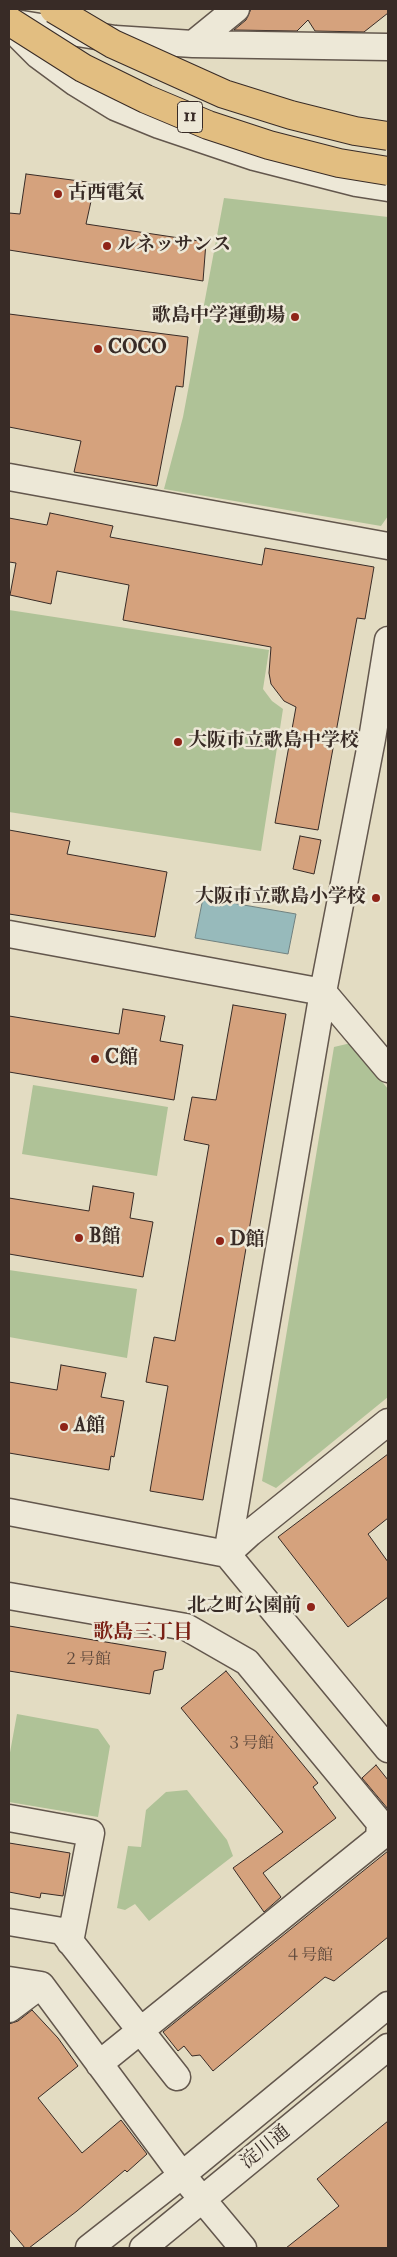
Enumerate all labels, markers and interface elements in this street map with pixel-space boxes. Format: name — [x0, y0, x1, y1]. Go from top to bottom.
road number: 11 — [178, 101, 202, 132]
place label: 古西電気 — [68, 183, 144, 205]
marker: 古西電気 — [52, 188, 64, 200]
place label: ルネッサンス — [117, 235, 231, 257]
marker: ルネッサンス — [101, 240, 113, 252]
place label: 歌島中学運動場 — [152, 306, 285, 328]
marker: 歌島中学運動場 — [289, 311, 301, 323]
place label: COCO — [108, 338, 167, 360]
marker: COCO — [92, 343, 104, 355]
place label: 大阪市立歌島中学校 — [188, 731, 359, 753]
marker: 大阪市立歌島中学校 — [172, 736, 184, 748]
place label: 大阪市立歌島小学校 — [195, 887, 366, 909]
marker: 大阪市立歌島小学校 — [370, 892, 382, 904]
place label: C館 — [105, 1048, 138, 1070]
marker: C館 — [89, 1053, 101, 1065]
place label: B館 — [89, 1227, 120, 1249]
place label: D館 — [230, 1230, 264, 1252]
marker: B館 — [73, 1232, 85, 1244]
marker: D館 — [214, 1235, 226, 1247]
place label: A館 — [74, 1416, 105, 1438]
marker: A館 — [58, 1421, 70, 1433]
place label: 北之町公園前 — [187, 1596, 301, 1618]
marker: 北之町公園前 — [305, 1601, 317, 1613]
district label: 歌島三丁目 — [93, 1622, 193, 1646]
house number: ２号館 — [63, 1651, 111, 1671]
house number: ３号館 — [226, 1735, 274, 1755]
house number: ４号館 — [285, 1947, 333, 1967]
street label: 淀川通 — [237, 2121, 295, 2175]

